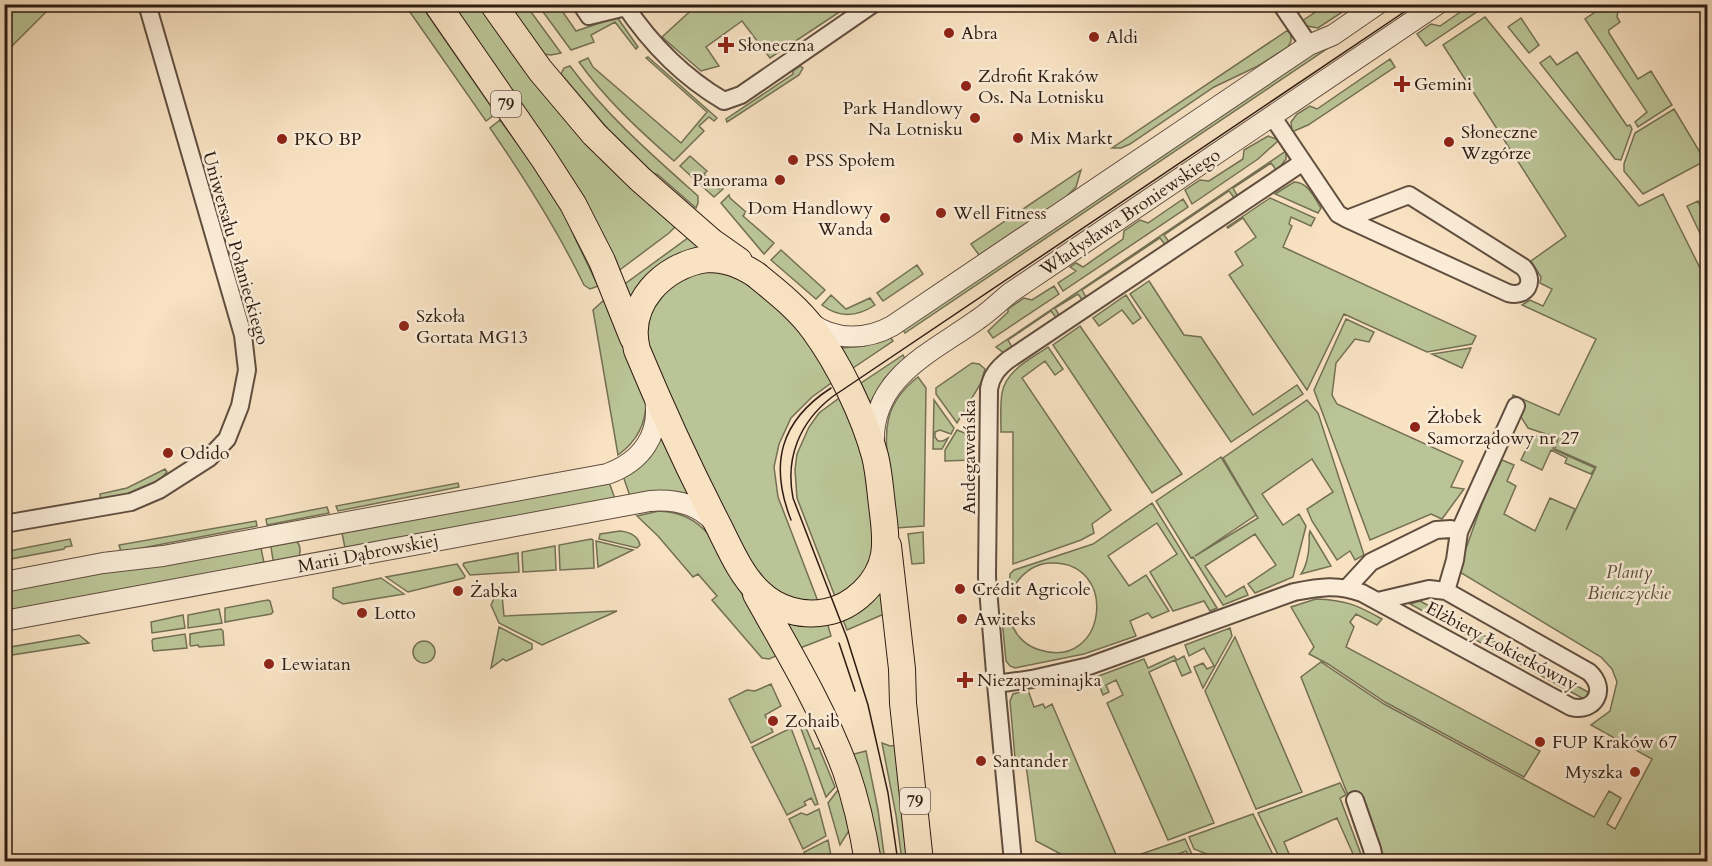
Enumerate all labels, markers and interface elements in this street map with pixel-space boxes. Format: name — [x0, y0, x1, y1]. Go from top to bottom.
place label: Abra — [961, 21, 998, 46]
place label: Aldi — [1106, 25, 1138, 50]
marker: Abra — [942, 26, 956, 40]
marker: Aldi — [1087, 30, 1101, 44]
place label: Słoneczna — [738, 33, 815, 58]
marker: Słoneczna — [719, 38, 733, 52]
place label: Zdrofit Kraków Os. Na Lotnisku — [978, 64, 1104, 110]
place label: Gemini — [1414, 72, 1472, 97]
marker: Gemini — [1395, 77, 1409, 91]
marker: Zdrofit Kraków Os. Na Lotnisku — [959, 79, 973, 93]
road number: 79 — [491, 91, 521, 117]
place label: Park Handlowy Na Lotnisku — [843, 96, 963, 142]
marker: Park Handlowy Na Lotnisku — [968, 111, 982, 125]
place label: Słoneczne Wzgórze — [1460, 120, 1538, 166]
place label: Mix Markt — [1030, 126, 1113, 151]
place label: PKO BP — [294, 127, 362, 152]
marker: Mix Markt — [1011, 131, 1025, 145]
marker: PKO BP — [275, 132, 289, 146]
marker: Słoneczne Wzgórze — [1442, 135, 1456, 149]
street label: Władysława Broniewskiego — [1034, 142, 1226, 283]
street label: Uniwersału Połanieckiego — [196, 148, 275, 348]
place label: PSS Społem — [805, 148, 896, 173]
marker: PSS Społem — [786, 153, 800, 167]
place label: Panorama — [692, 168, 768, 193]
marker: Panorama — [773, 173, 787, 187]
place label: Dom Handlowy Wanda — [748, 196, 873, 242]
place label: Well Fitness — [952, 201, 1047, 226]
marker: Well Fitness — [934, 206, 948, 220]
marker: Dom Handlowy Wanda — [878, 211, 892, 225]
place label: Szkoła Gortata MG13 — [416, 304, 528, 350]
marker: Szkoła Gortata MG13 — [397, 319, 411, 333]
street label: Andegaweńska — [957, 399, 982, 514]
place label: Żłobek Samorządowy nr 27 — [1427, 405, 1579, 451]
marker: Żłobek Samorządowy nr 27 — [1408, 420, 1422, 434]
place label: Odido — [180, 441, 230, 466]
marker: Odido — [161, 446, 175, 460]
street label: Marii Dąbrowskiej — [296, 528, 441, 579]
park label: Planty Bieńczyckie — [1587, 560, 1672, 606]
place label: Crédit Agricole — [972, 577, 1091, 602]
place label: Żabka — [470, 579, 518, 604]
marker: Crédit Agricole — [953, 582, 967, 596]
marker: Żabka — [451, 584, 465, 598]
street label: Elżbiety Łokietkówny — [1421, 596, 1583, 697]
place label: Lotto — [374, 601, 416, 626]
marker: Lotto — [355, 606, 369, 620]
place label: Awiteks — [974, 607, 1036, 632]
marker: Awiteks — [955, 612, 969, 626]
place label: Lewiatan — [281, 652, 352, 677]
marker: Lewiatan — [262, 657, 276, 671]
place label: Niezapominajka — [977, 668, 1102, 693]
marker: Niezapominajka — [958, 673, 972, 687]
place label: Zohaib — [785, 709, 840, 734]
marker: Zohaib — [766, 714, 780, 728]
place label: FUP Kraków 67 — [1552, 730, 1677, 755]
marker: FUP Kraków 67 — [1533, 735, 1547, 749]
place label: Santander — [993, 749, 1068, 774]
marker: Santander — [974, 754, 988, 768]
place label: Myszka — [1565, 760, 1623, 785]
marker: Myszka — [1628, 765, 1642, 779]
road number: 79 — [900, 788, 930, 814]

